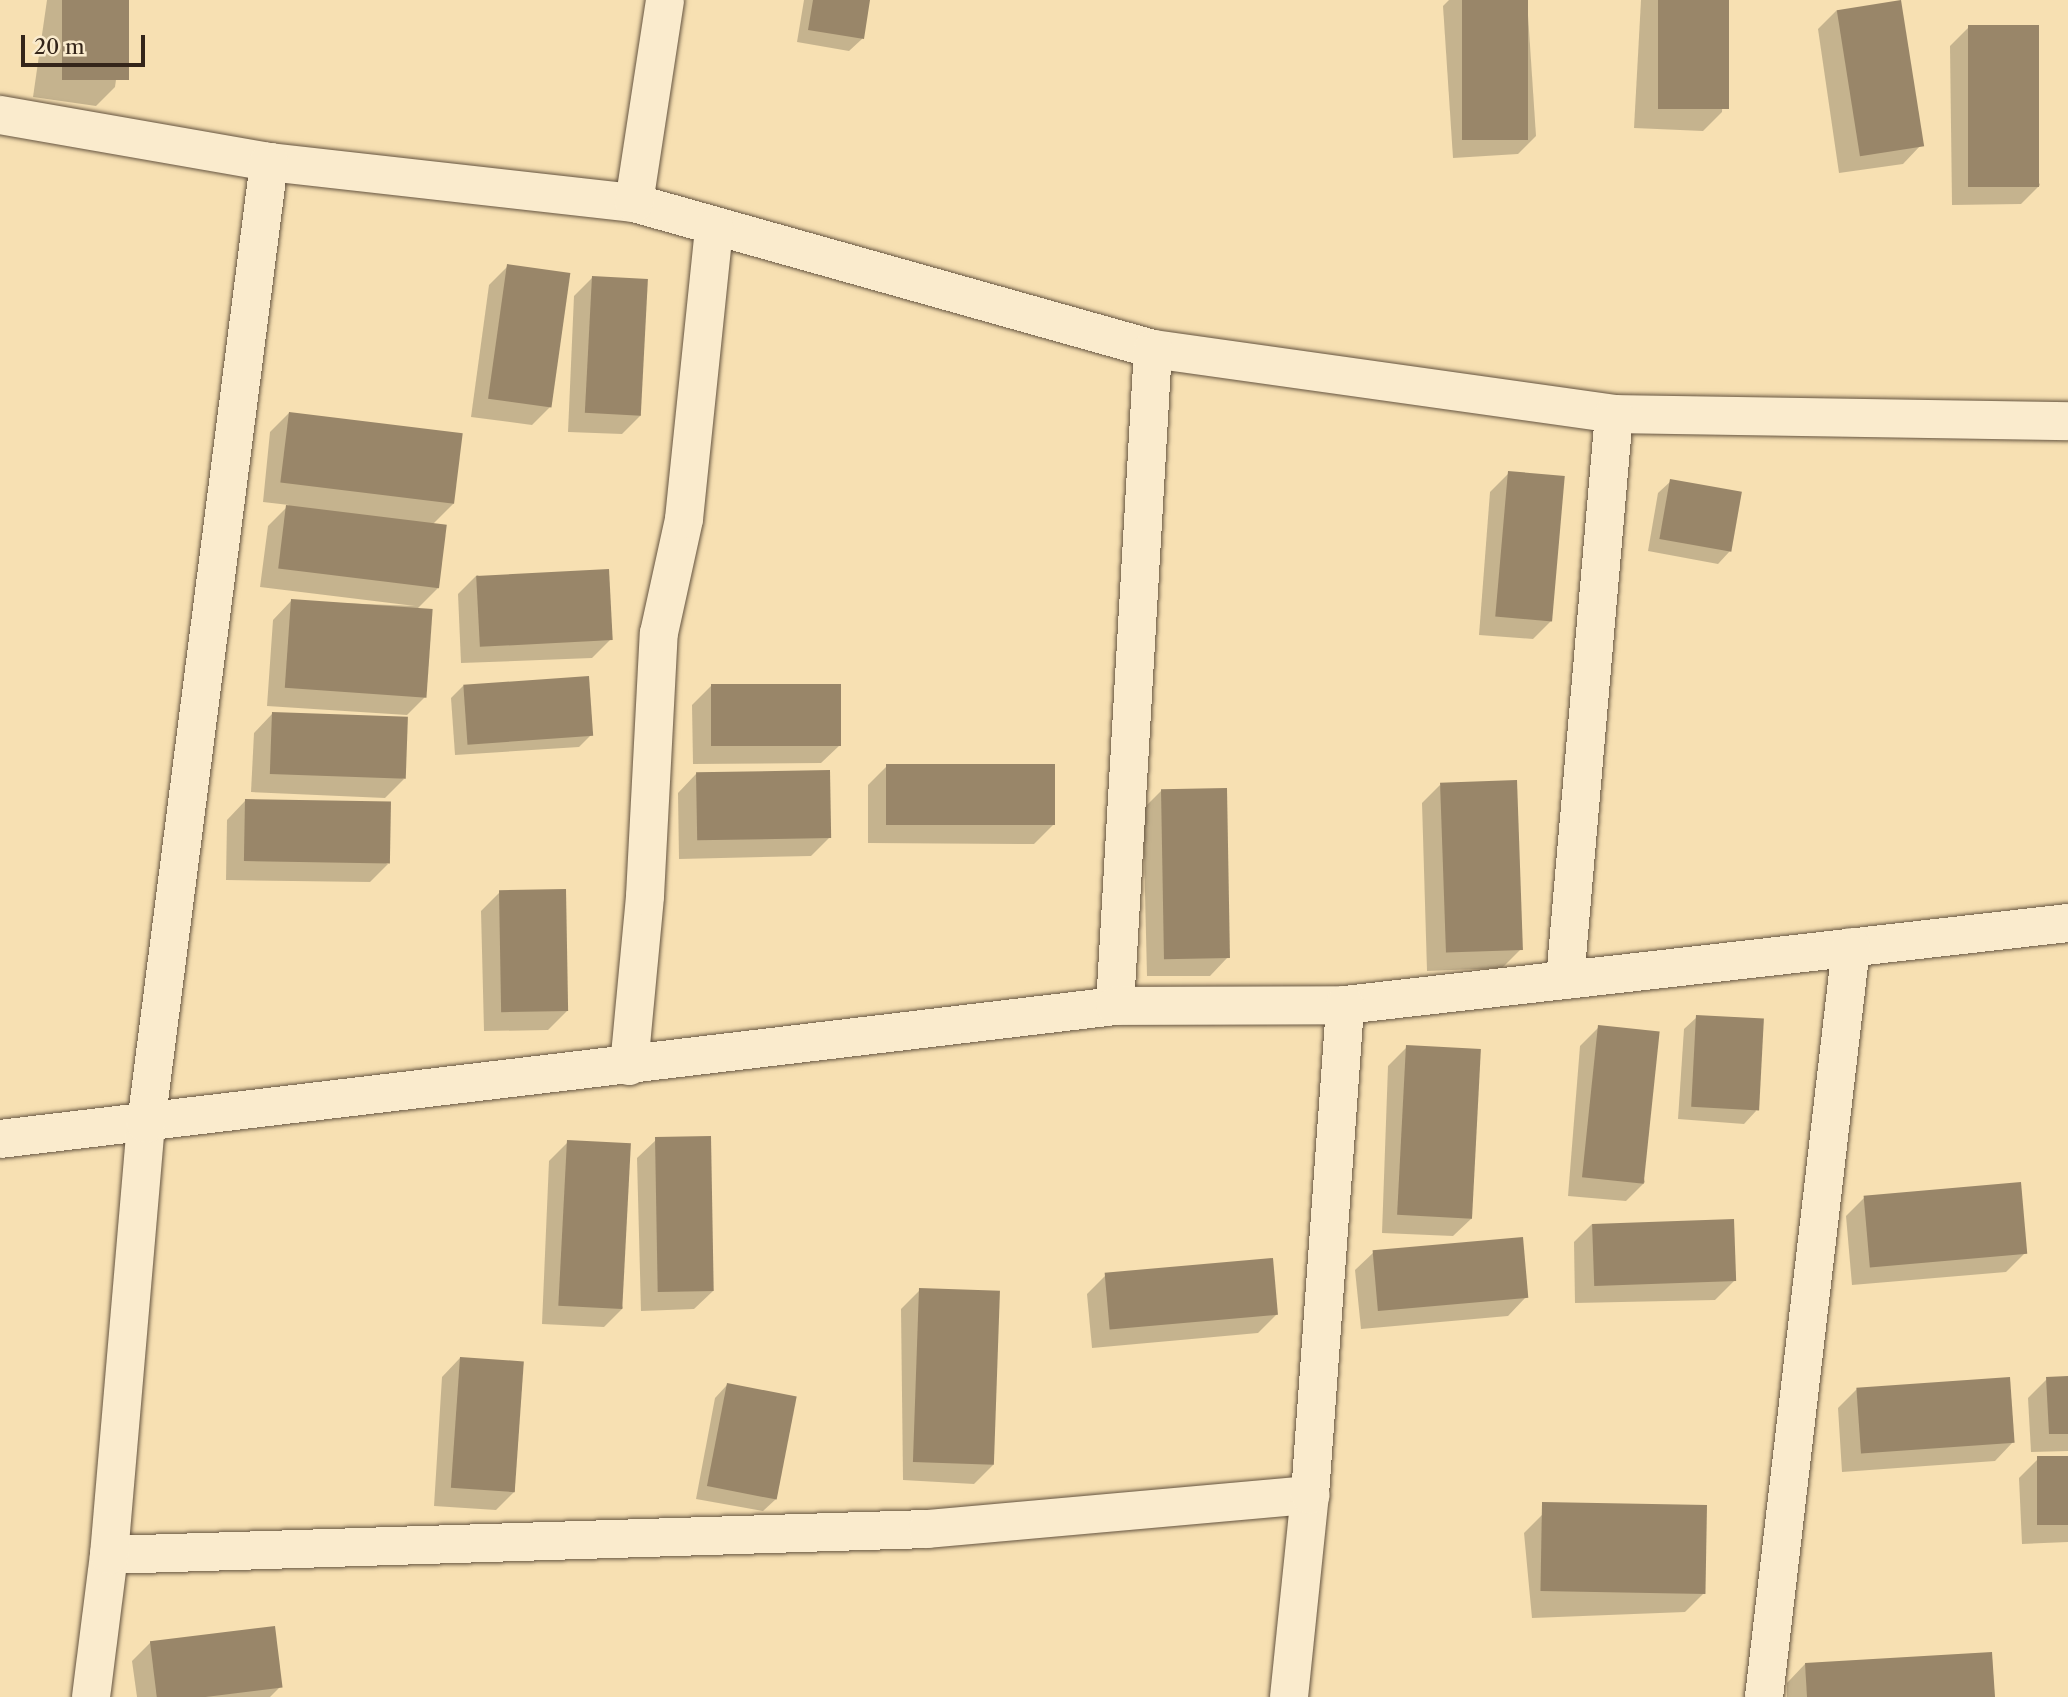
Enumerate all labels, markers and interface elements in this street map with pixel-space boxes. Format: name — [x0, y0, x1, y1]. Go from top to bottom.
scale bar — [24, 21, 149, 65]
text: 20 m — [34, 34, 85, 59]

